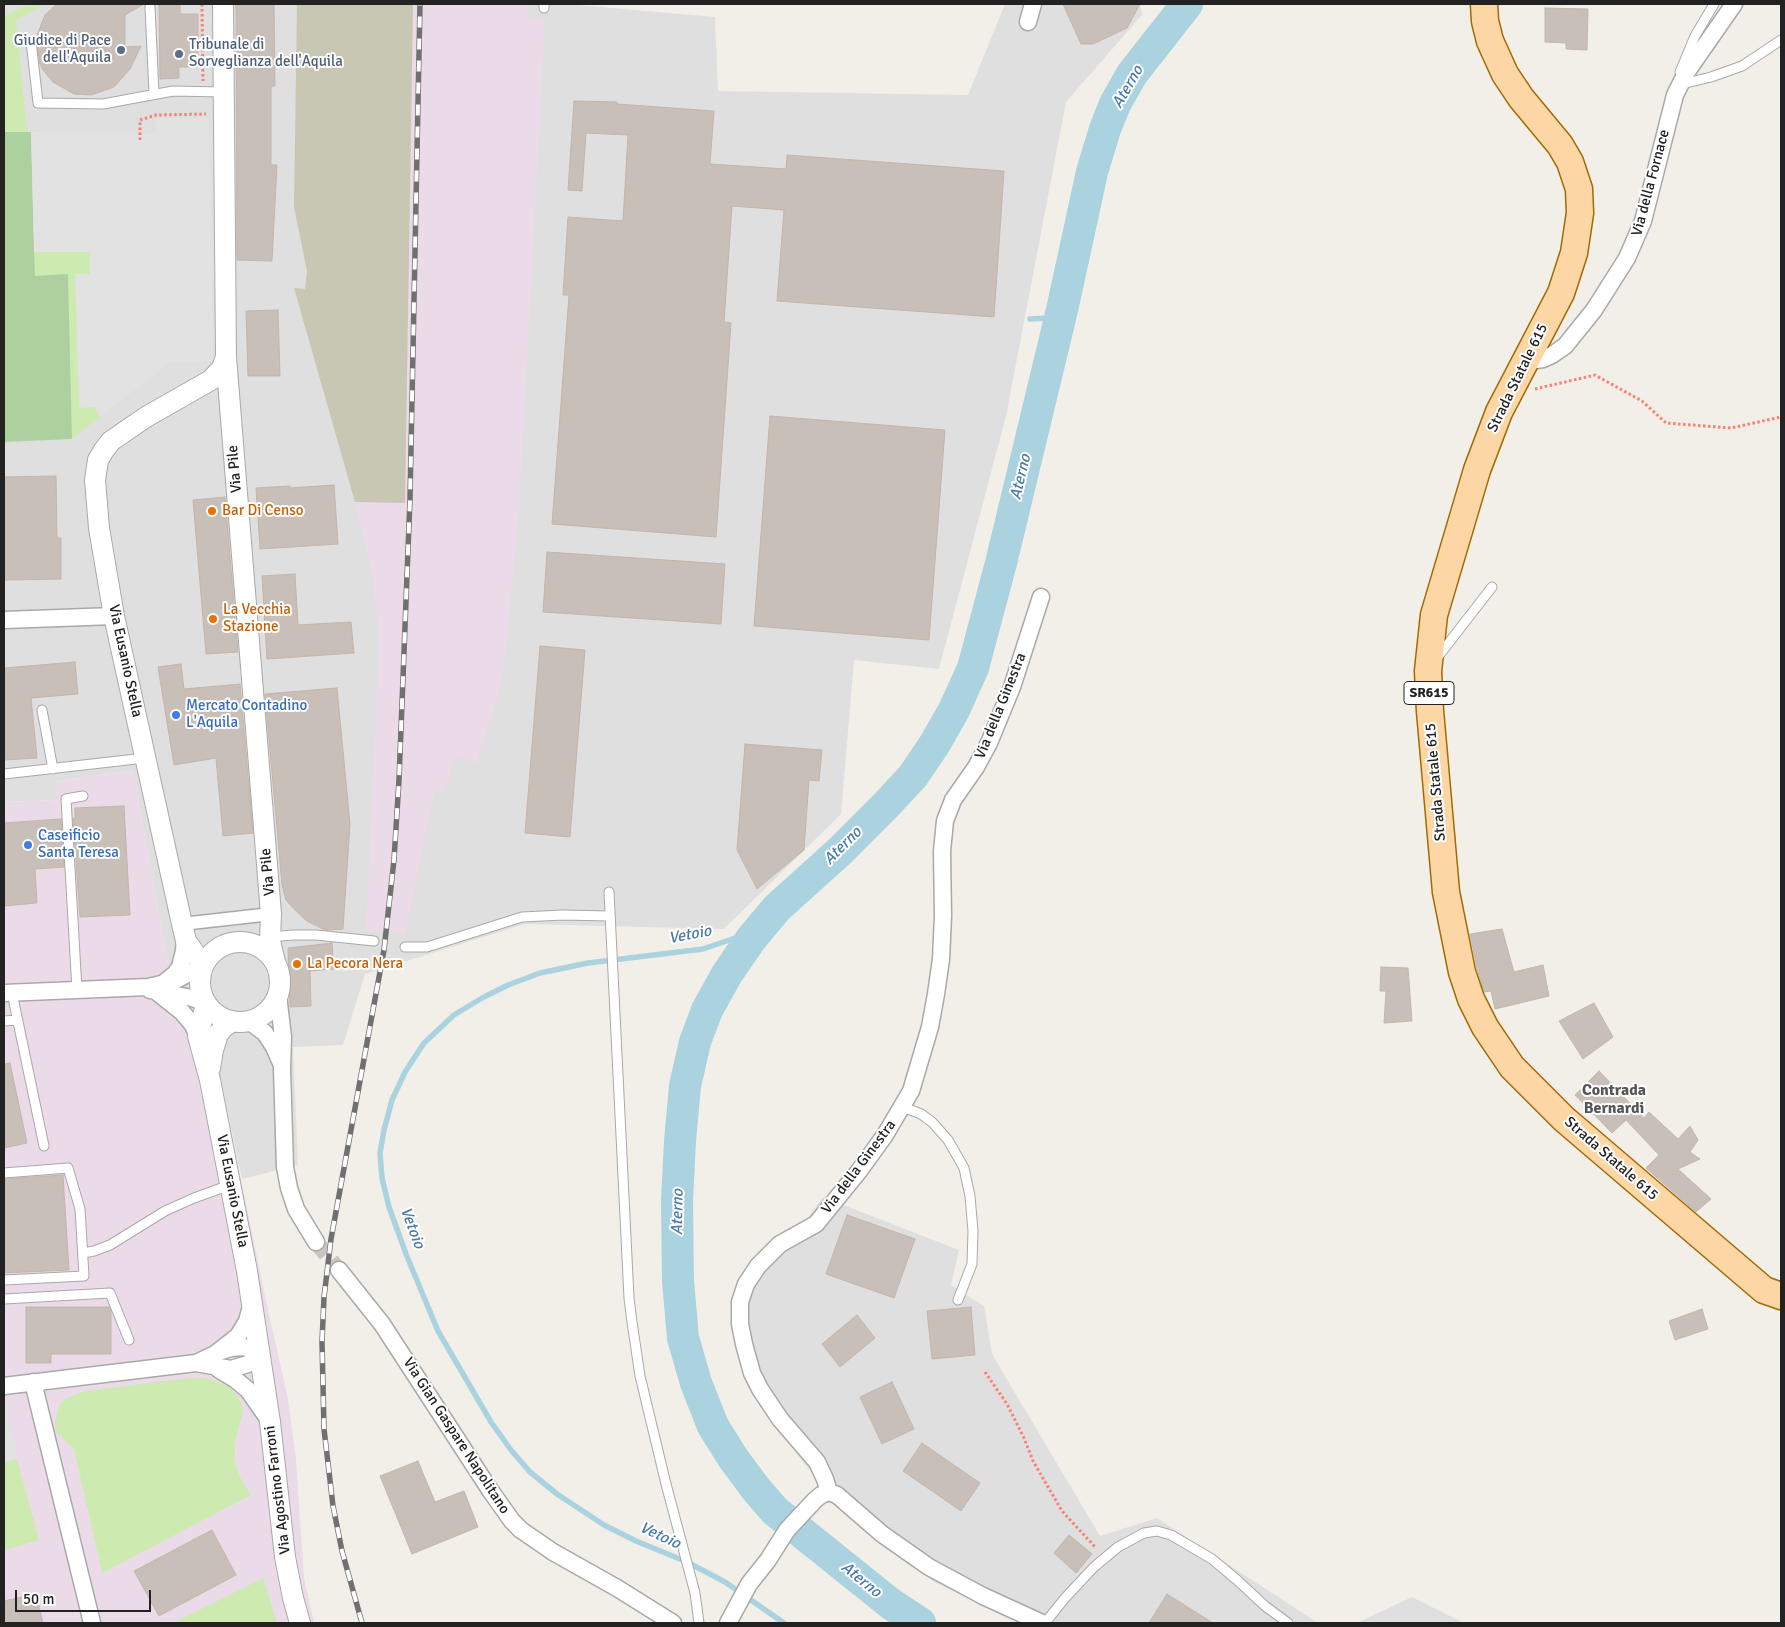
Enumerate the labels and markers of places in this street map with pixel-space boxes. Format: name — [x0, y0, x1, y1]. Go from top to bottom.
place label: Giudice di Pace dell'Aquila — [14, 32, 111, 67]
place label: Tribunale di Sorveglianza dell'Aquila — [189, 36, 343, 71]
marker: Giudice di Pace dell'Aquila — [115, 44, 127, 56]
marker: Tribunale di Sorveglianza dell'Aquila — [173, 48, 185, 60]
place label: Bar Di Censo — [222, 502, 304, 520]
marker: Bar Di Censo — [206, 505, 218, 517]
place label: La Vecchia Stazione — [223, 601, 291, 636]
marker: La Vecchia Stazione — [207, 613, 219, 625]
place label: Mercato Contadino L'Aquila — [186, 697, 307, 732]
marker: Mercato Contadino L'Aquila — [170, 709, 182, 721]
place label: Caseificio Santa Teresa — [38, 827, 119, 862]
marker: Caseificio Santa Teresa — [22, 839, 34, 851]
place label: La Pecora Nera — [307, 955, 403, 973]
marker: La Pecora Nera — [291, 958, 303, 970]

